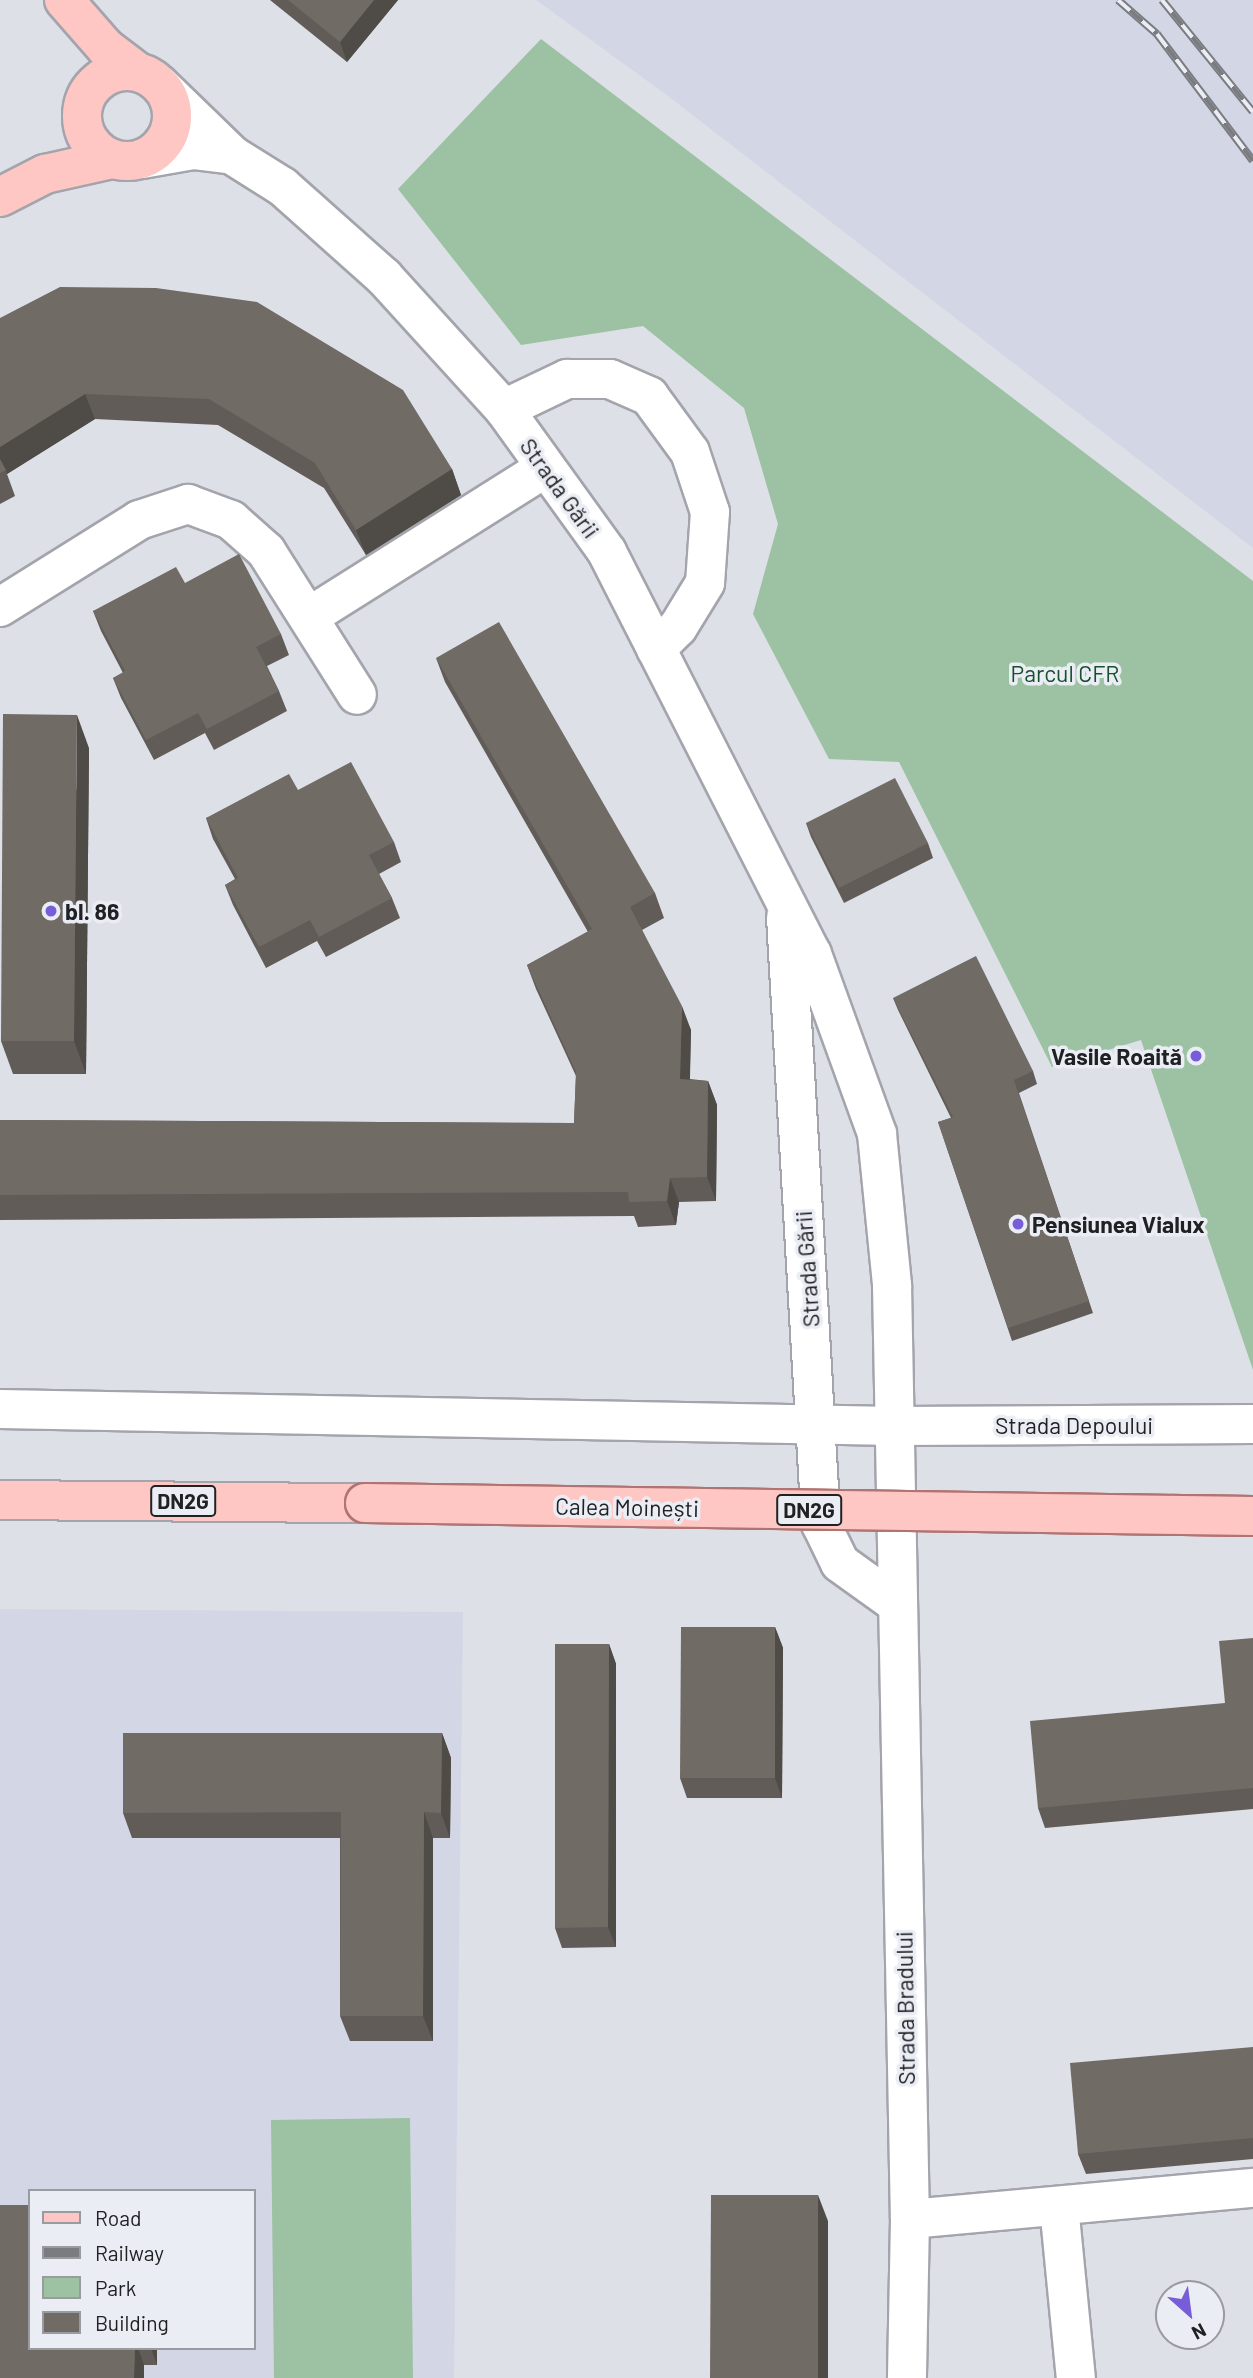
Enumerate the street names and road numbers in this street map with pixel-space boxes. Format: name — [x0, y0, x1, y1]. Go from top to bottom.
street label: Strada Gării — [515, 433, 605, 543]
street label: Strada Gării — [789, 1210, 825, 1328]
street label: Strada Depoului — [995, 1411, 1153, 1439]
road number: DN2G — [150, 1484, 216, 1518]
street label: Calea Moinești — [555, 1492, 699, 1522]
road number: DN2G — [776, 1492, 842, 1528]
street label: Strada Bradului — [890, 1931, 920, 2085]

